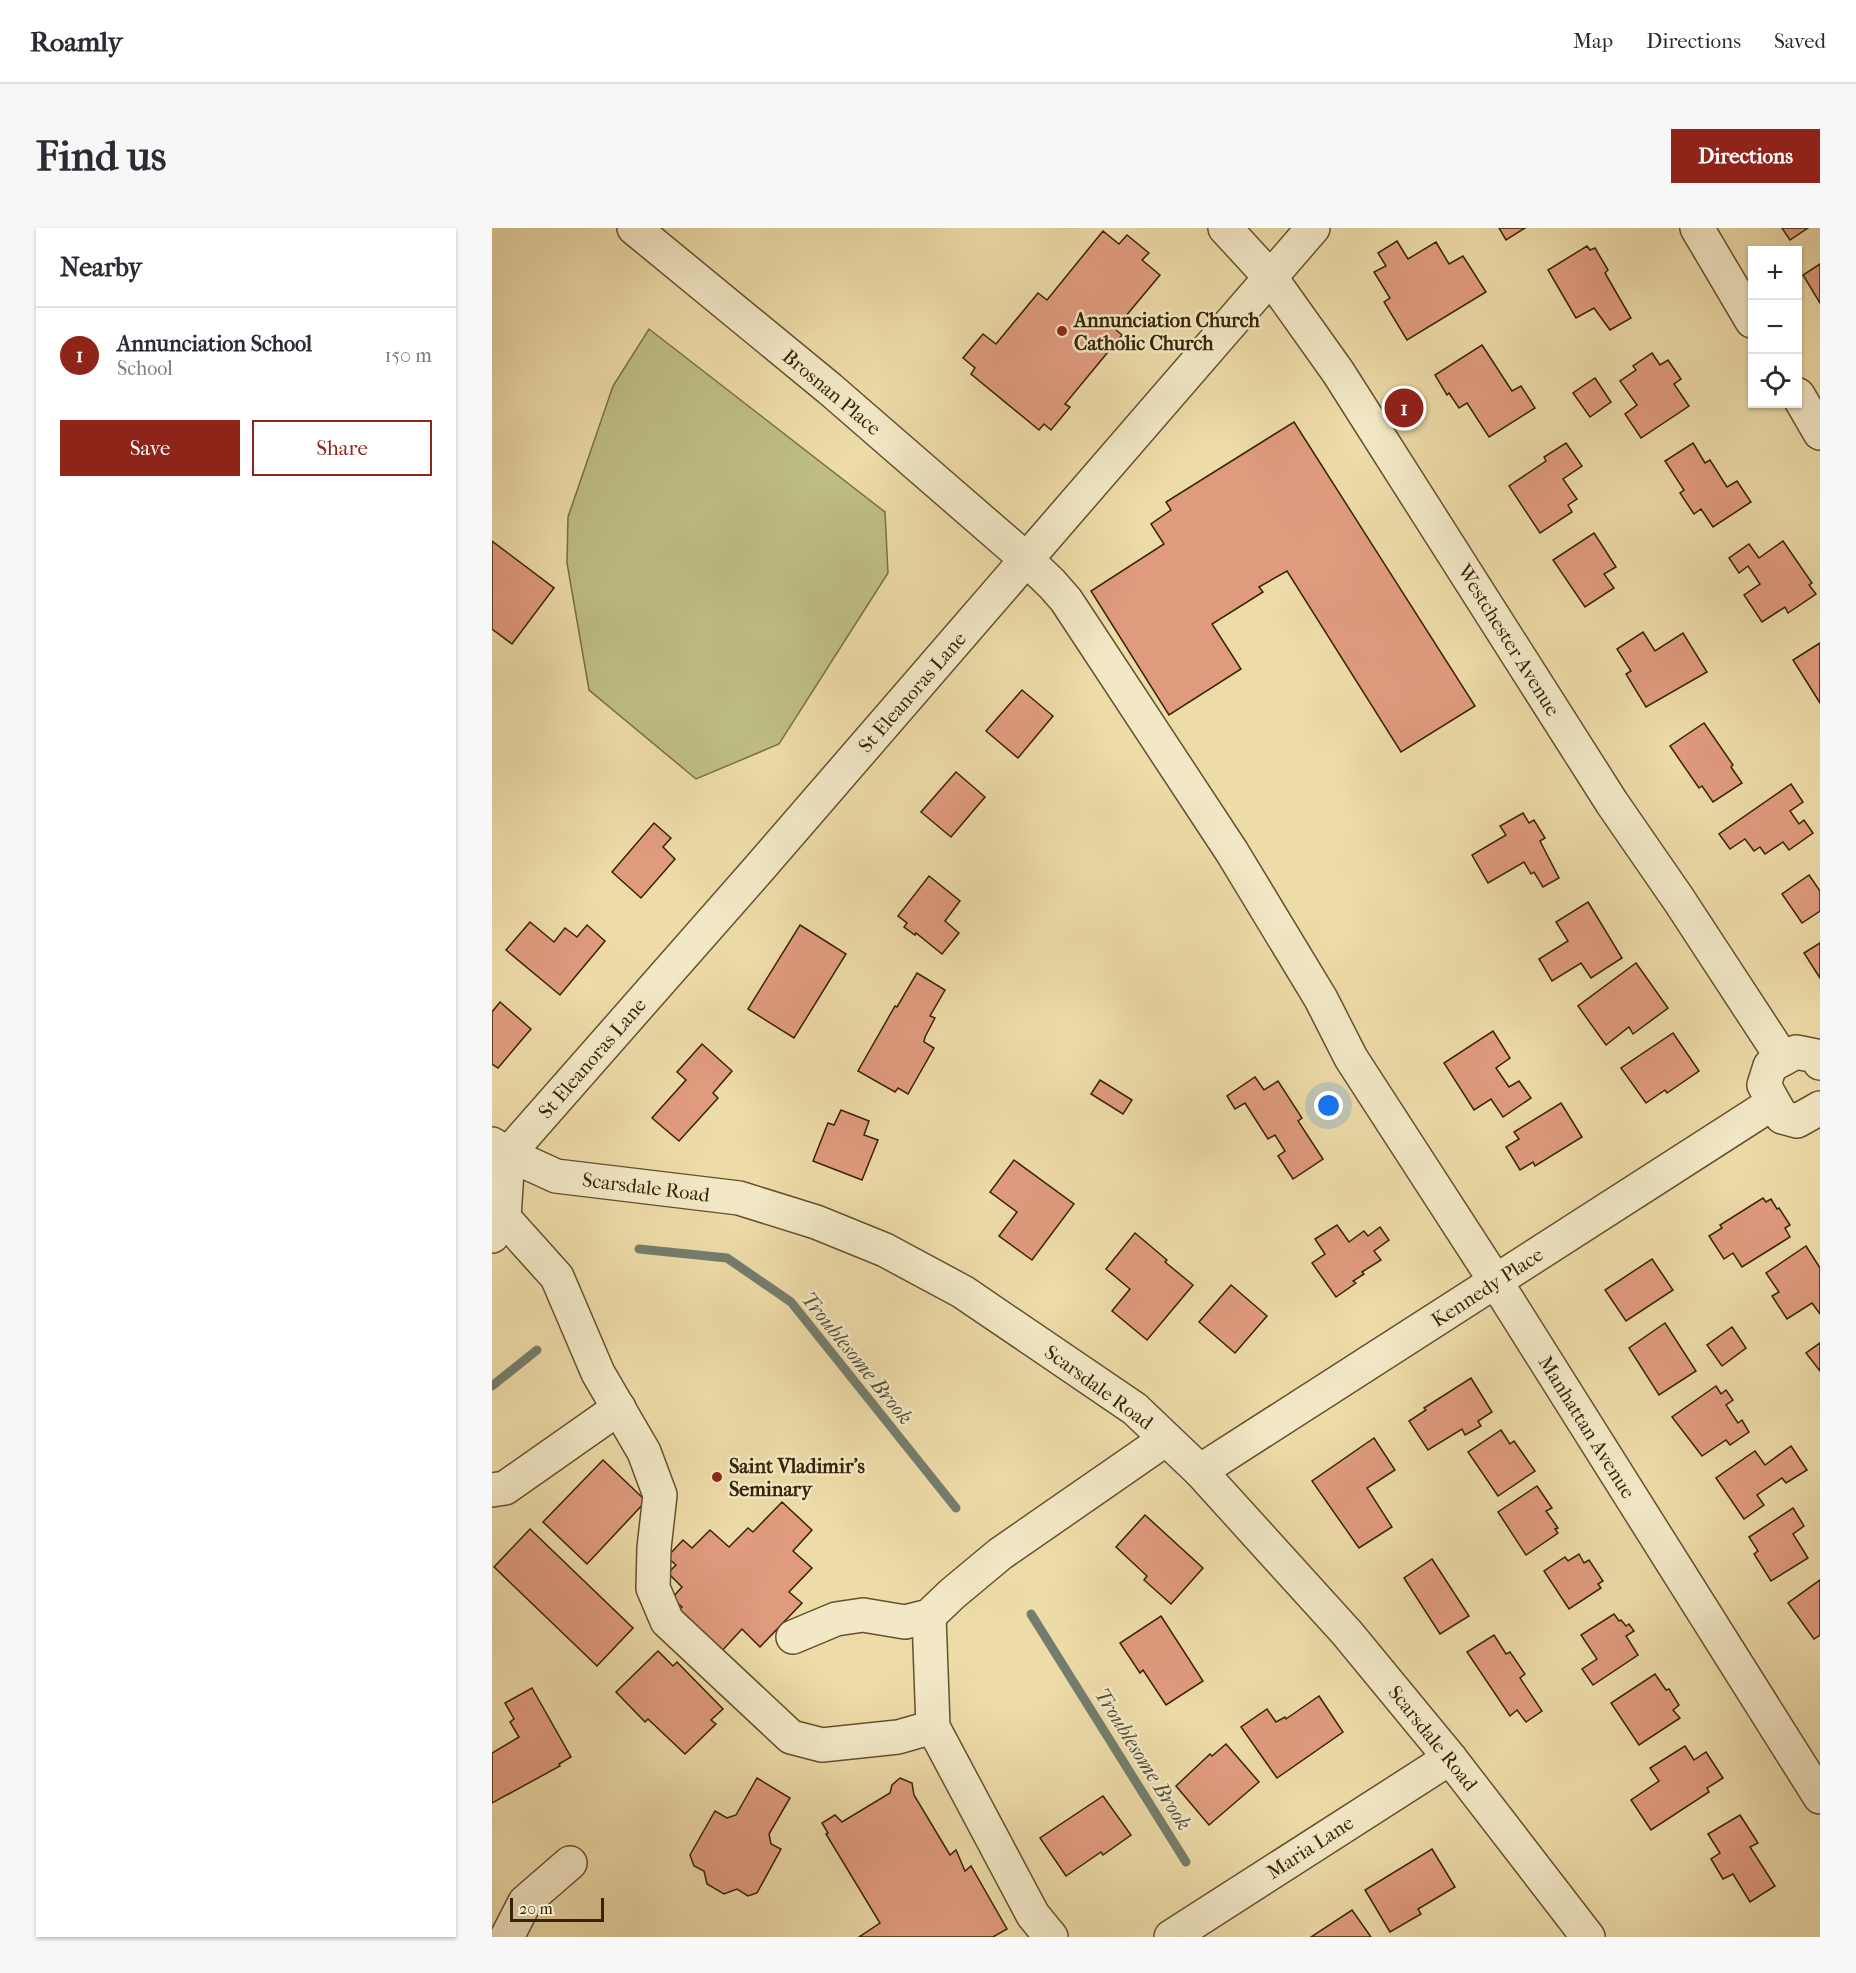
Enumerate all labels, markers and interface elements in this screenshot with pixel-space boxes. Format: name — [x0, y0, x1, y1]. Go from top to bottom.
text: Roamly — [30, 25, 122, 58]
text: Map — [1573, 29, 1613, 53]
text: Directions — [1646, 29, 1741, 53]
text: Saved — [1774, 29, 1826, 53]
button: Directions — [1671, 129, 1820, 183]
text: Find us — [36, 132, 166, 181]
map controls — [1748, 246, 1802, 408]
button: + — [1748, 246, 1802, 300]
text: Nearby — [60, 252, 142, 283]
button: − — [1748, 300, 1802, 354]
place label: Annunciation Church Catholic Church — [1072, 309, 1260, 355]
marker: Annunciation Church Catholic Church — [1055, 324, 1069, 338]
text: Annunciation School — [117, 331, 312, 357]
text: 1 — [76, 344, 83, 367]
text: 150 m — [384, 344, 432, 367]
street label: Brosnan Place — [778, 345, 886, 440]
button: locate — [1748, 354, 1802, 408]
text: School — [117, 357, 173, 380]
pin: 1 — [1384, 386, 1424, 430]
button: Save — [60, 420, 240, 476]
button: Share — [252, 420, 432, 476]
street label: Westchester Avenue — [1452, 559, 1565, 720]
street label: St Eleanoras Lane — [854, 627, 971, 757]
street label: St Eleanoras Lane — [534, 993, 651, 1123]
your location — [1314, 1091, 1343, 1120]
street label: Scarsdale Road — [581, 1168, 712, 1207]
street label: Kennedy Place — [1427, 1243, 1547, 1332]
water label: Troublesome Brook — [796, 1287, 918, 1429]
street label: Scarsdale Road — [1040, 1340, 1158, 1435]
street label: Manhattan Avenue — [1533, 1352, 1640, 1503]
place label: Saint Vladimir's Seminary — [729, 1455, 866, 1501]
marker: Saint Vladimir's Seminary — [710, 1470, 724, 1484]
street label: Scarsdale Road — [1383, 1681, 1483, 1796]
water label: Troublesome Brook — [1090, 1683, 1196, 1835]
street label: Maria Lane — [1263, 1811, 1358, 1884]
scale bar — [510, 1895, 604, 1922]
text: 20 m — [519, 1899, 553, 1918]

